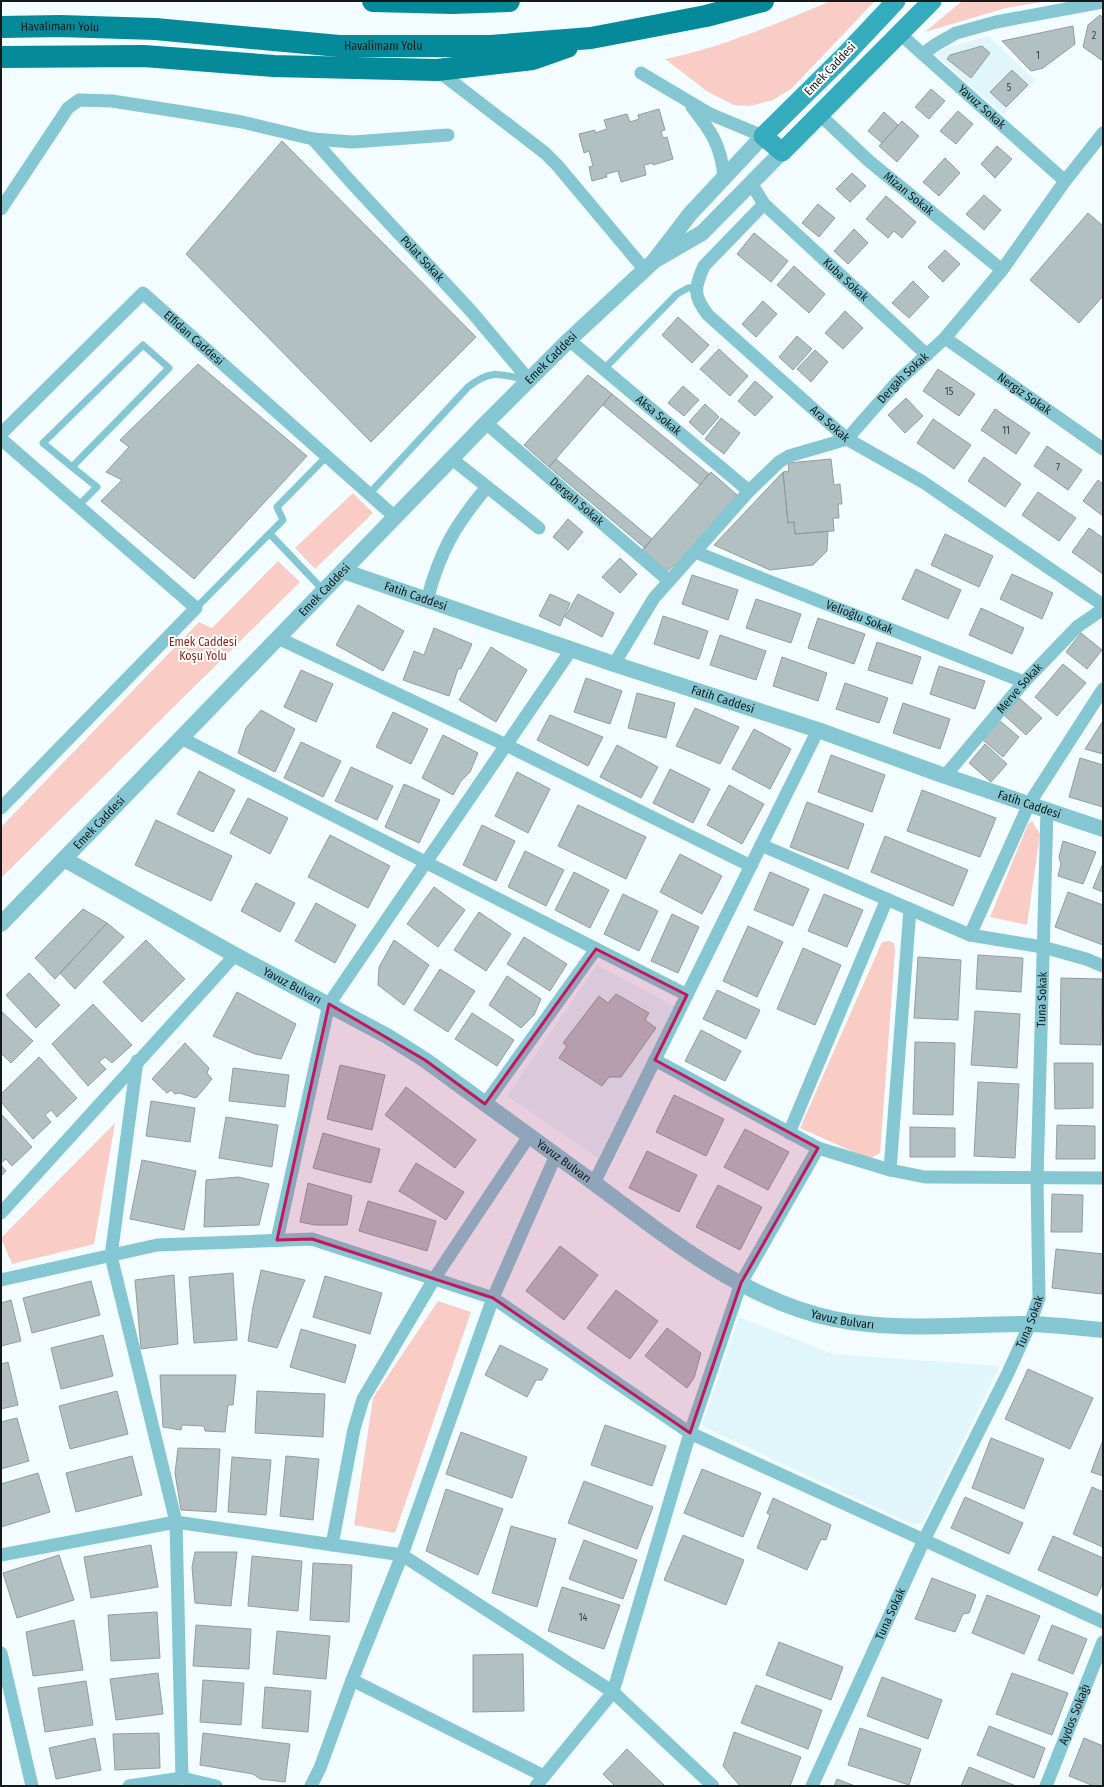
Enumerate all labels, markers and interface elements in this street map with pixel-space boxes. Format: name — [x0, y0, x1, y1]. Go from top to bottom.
street label: Havalimanı Yolu — [21, 19, 99, 34]
house number: 2 — [1092, 30, 1097, 42]
street label: Havalimanı Yolu — [344, 39, 422, 53]
street label: Emek Caddesi — [801, 40, 859, 98]
house number: 1 — [1036, 50, 1040, 62]
street label: Yavuz Sokak — [955, 82, 1009, 132]
house number: 5 — [1007, 82, 1012, 94]
street label: Mizan Sokak — [881, 169, 937, 218]
street label: Polat Sokak — [398, 233, 447, 285]
street label: Kuba Sokak — [820, 255, 872, 304]
street label: Elfidan Caddesi — [161, 308, 227, 368]
street label: Emek Caddesi — [522, 329, 580, 387]
street label: Dergah Sokak — [874, 349, 932, 406]
street label: Nergiz Sokak — [995, 370, 1054, 418]
house number: 15 — [945, 386, 954, 398]
street label: Aksa Sokak — [633, 392, 684, 438]
street label: Ara Sokak — [807, 403, 853, 445]
house number: 11 — [1002, 425, 1010, 437]
house number: 7 — [1056, 462, 1060, 474]
street label: Dergah Sokak — [547, 474, 607, 529]
street label: Emek Caddesi — [296, 561, 353, 619]
street label: Fatih Caddesi — [383, 579, 449, 613]
street label: Velioğlu Sokak — [824, 597, 896, 637]
park label: Emek Caddesi Koşu Yolu — [169, 635, 237, 663]
street label: Merve Sokak — [994, 660, 1045, 716]
street label: Fatih Caddesi — [690, 683, 756, 716]
street label: Fatih Caddesi — [996, 787, 1063, 821]
street label: Emek Caddesi — [70, 793, 128, 852]
street label: Yavuz Bulvarı — [261, 964, 324, 1007]
street label: Tuna Sokak — [1034, 971, 1050, 1028]
street label: Yavuz Bulvarı — [534, 1137, 594, 1186]
street label: Tuna Sokak — [1013, 1293, 1047, 1350]
street label: Yavuz Bulvarı — [809, 1307, 875, 1332]
street label: Tuna Sokak — [872, 1585, 908, 1642]
house number: 14 — [579, 1612, 588, 1624]
street label: Aydos Sokağı — [1056, 1682, 1093, 1747]

